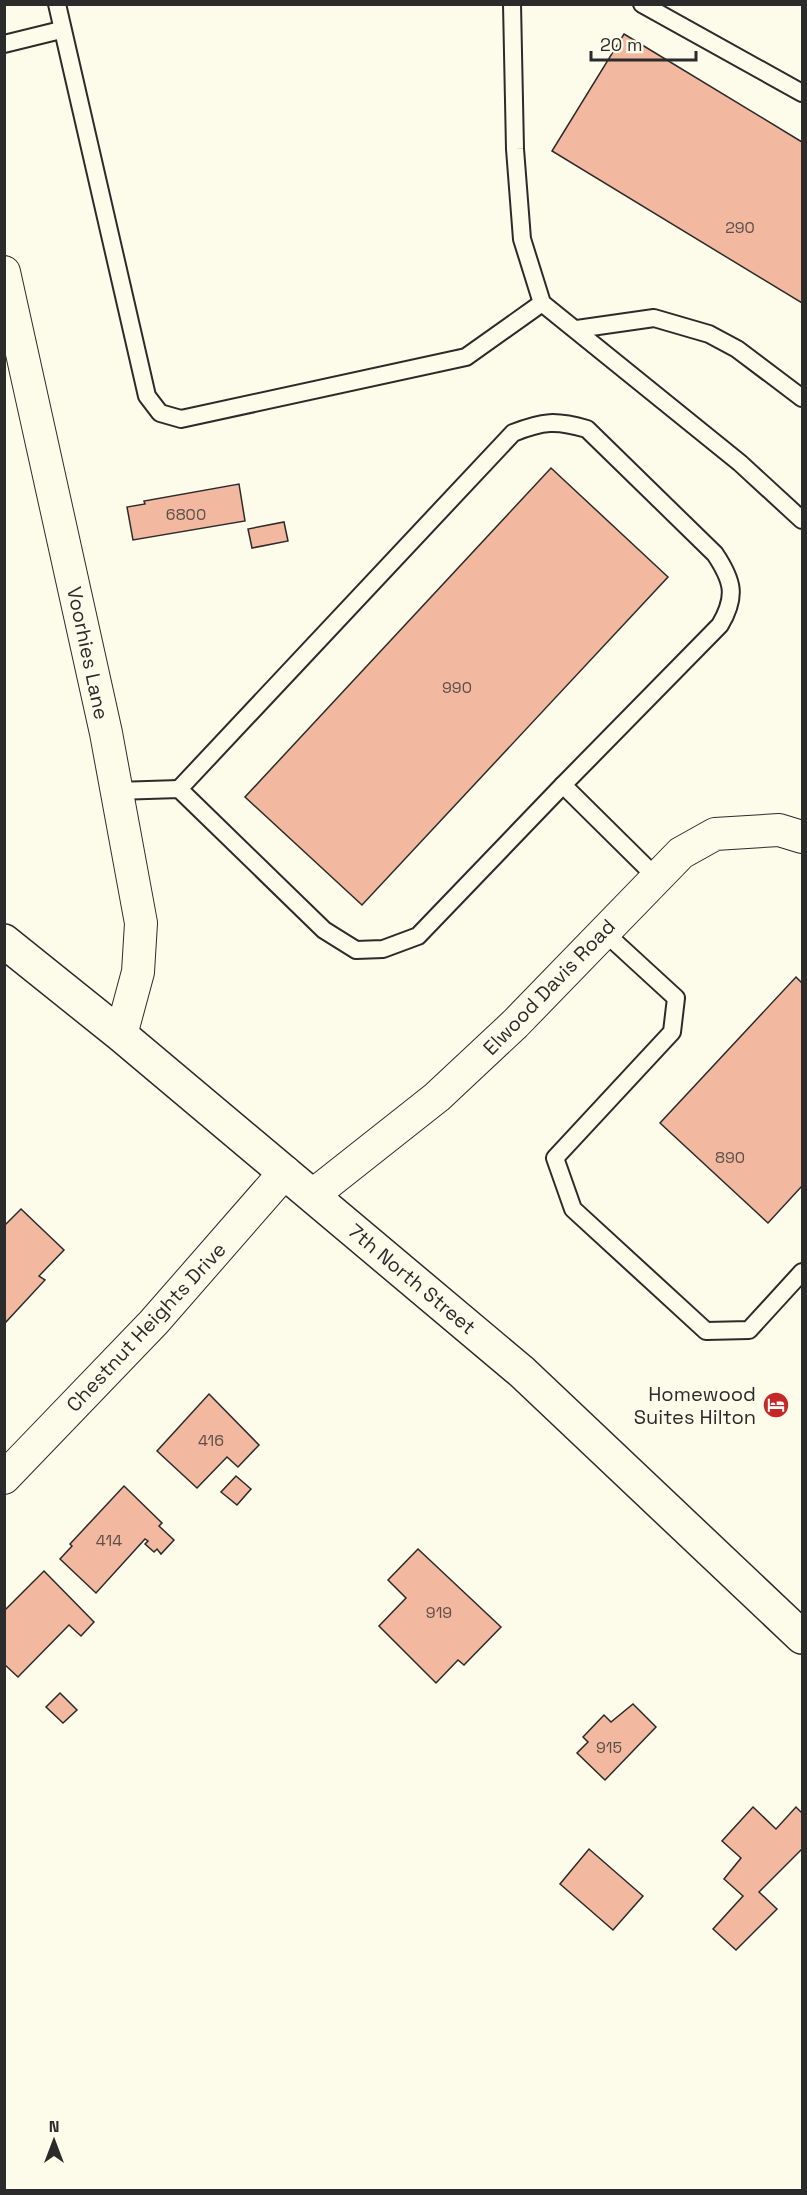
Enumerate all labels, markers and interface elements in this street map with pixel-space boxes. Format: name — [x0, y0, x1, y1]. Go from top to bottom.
scale bar — [591, 24, 696, 62]
text: 20 m — [600, 33, 643, 56]
house number: 290 — [725, 217, 755, 238]
house number: 6800 — [166, 504, 206, 525]
street label: Voorhies Lane — [61, 584, 115, 722]
house number: 990 — [442, 677, 472, 698]
street label: Elwood Davis Road — [477, 913, 621, 1061]
house number: 890 — [715, 1147, 745, 1168]
street label: 7th North Street — [343, 1218, 481, 1340]
street label: Chestnut Heights Drive — [61, 1237, 231, 1417]
place label: Homewood Suites Hilton — [634, 1381, 756, 1430]
hotel icon: Homewood Suites Hilton — [761, 1390, 791, 1420]
house number: 416 — [198, 1430, 224, 1451]
house number: 414 — [96, 1530, 122, 1551]
house number: 919 — [426, 1602, 452, 1623]
house number: 915 — [596, 1737, 622, 1758]
north arrow — [24, 2111, 84, 2171]
text: N — [49, 2116, 59, 2137]

